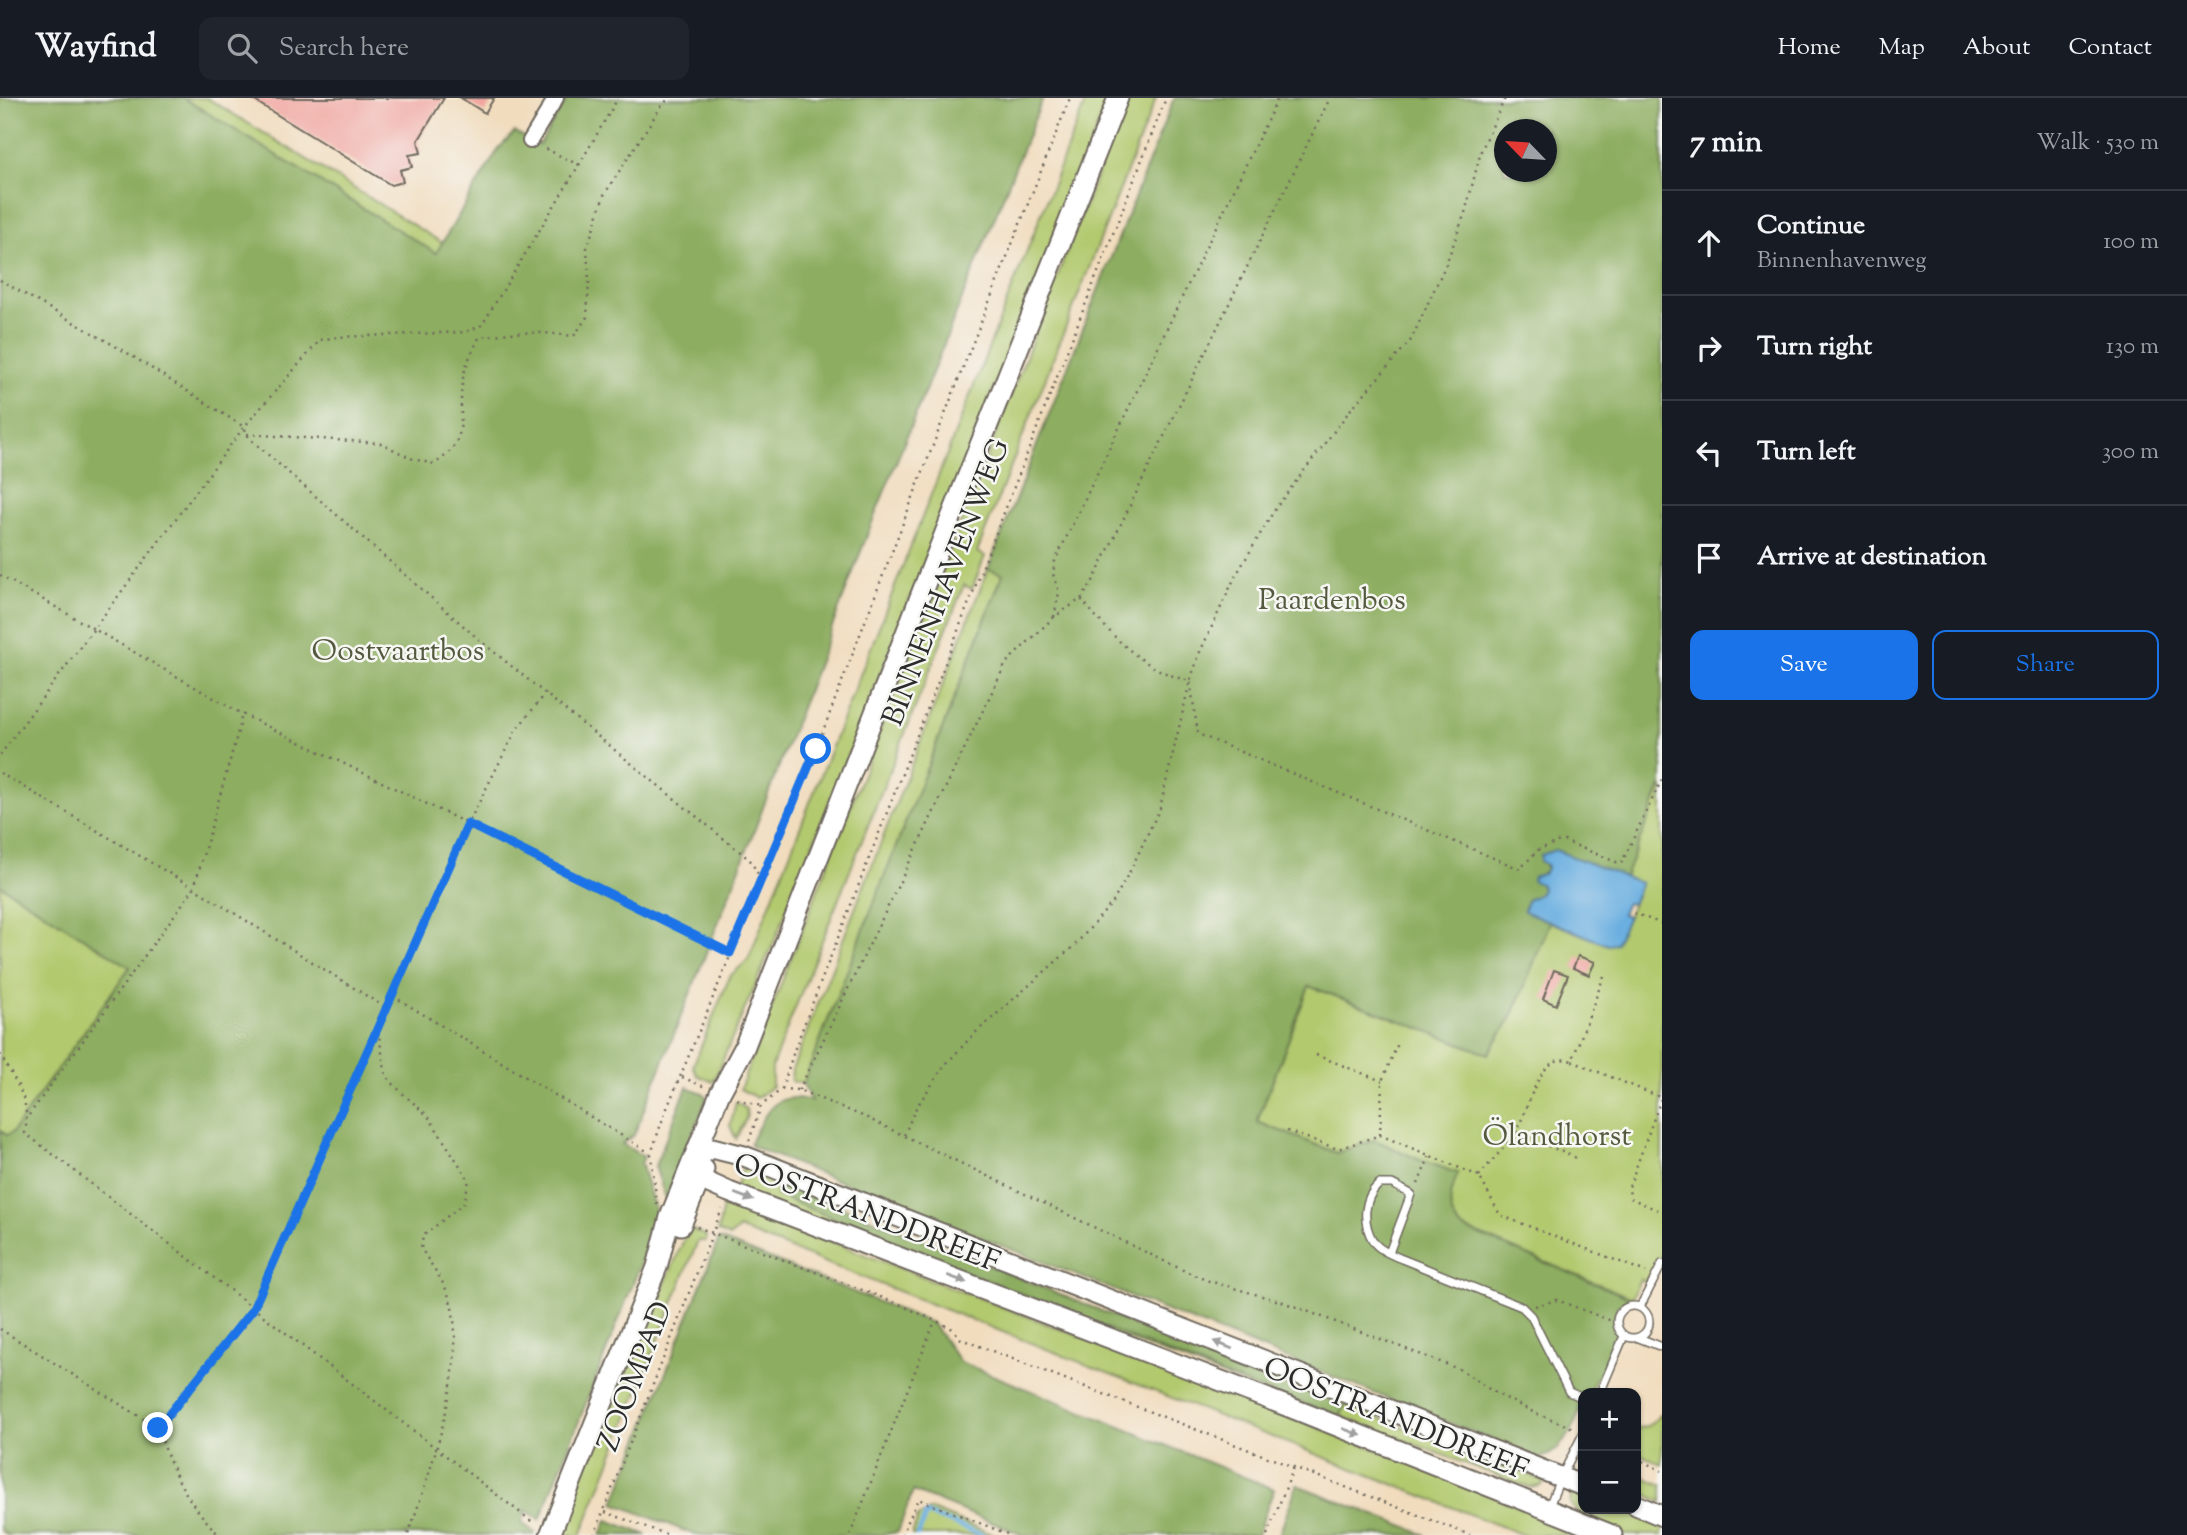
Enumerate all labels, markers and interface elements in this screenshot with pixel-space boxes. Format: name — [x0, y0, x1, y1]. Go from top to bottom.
search box — [199, 17, 689, 80]
text: Wayfind — [35, 24, 157, 72]
icon: search — [223, 29, 261, 67]
text: Search here — [279, 30, 409, 67]
text: Home — [1778, 31, 1841, 65]
text: Map — [1879, 31, 1925, 65]
text: About — [1963, 31, 2030, 65]
text: Contact — [2068, 31, 2152, 65]
north arrow — [1494, 119, 1557, 182]
text: 7 min — [1690, 122, 1762, 165]
text: Walk · 530 m — [2036, 127, 2159, 160]
text: Continue — [1757, 208, 1865, 245]
icon: ahead — [1690, 224, 1728, 262]
text: 100 m — [2103, 226, 2159, 259]
text: Binnenhavenweg — [1757, 245, 1927, 278]
icon: right — [1690, 329, 1728, 367]
text: Turn right — [1757, 329, 1872, 366]
text: 130 m — [2106, 331, 2159, 364]
street label: BINNENHAVENWEG — [873, 433, 1022, 733]
icon: left — [1690, 434, 1728, 472]
text: Turn left — [1757, 434, 1856, 471]
text: 300 m — [2102, 436, 2159, 469]
icon: arrive — [1690, 539, 1728, 577]
text: Arrive at destination — [1757, 539, 1987, 576]
park label: Paardenbos — [1258, 580, 1406, 623]
button: Save — [1690, 630, 1918, 700]
button: Share — [1932, 630, 2159, 700]
park label: Oostvaartbos — [312, 631, 484, 674]
route start — [800, 733, 831, 764]
park label: Ölandhorst — [1482, 1116, 1632, 1159]
street label: OOSTRANDDREEF — [727, 1144, 1006, 1285]
one-way arrow — [734, 1192, 755, 1203]
one-way arrow — [946, 1274, 967, 1285]
street label: ZOOMPAD — [588, 1296, 685, 1458]
one-way arrow — [1213, 1340, 1234, 1351]
street label: OOSTRANDDREEF — [1256, 1348, 1534, 1493]
map controls — [1578, 1388, 1641, 1514]
button: + — [1578, 1388, 1641, 1451]
route end — [142, 1412, 173, 1443]
one-way arrow — [1342, 1427, 1363, 1438]
button: − — [1578, 1451, 1641, 1514]

